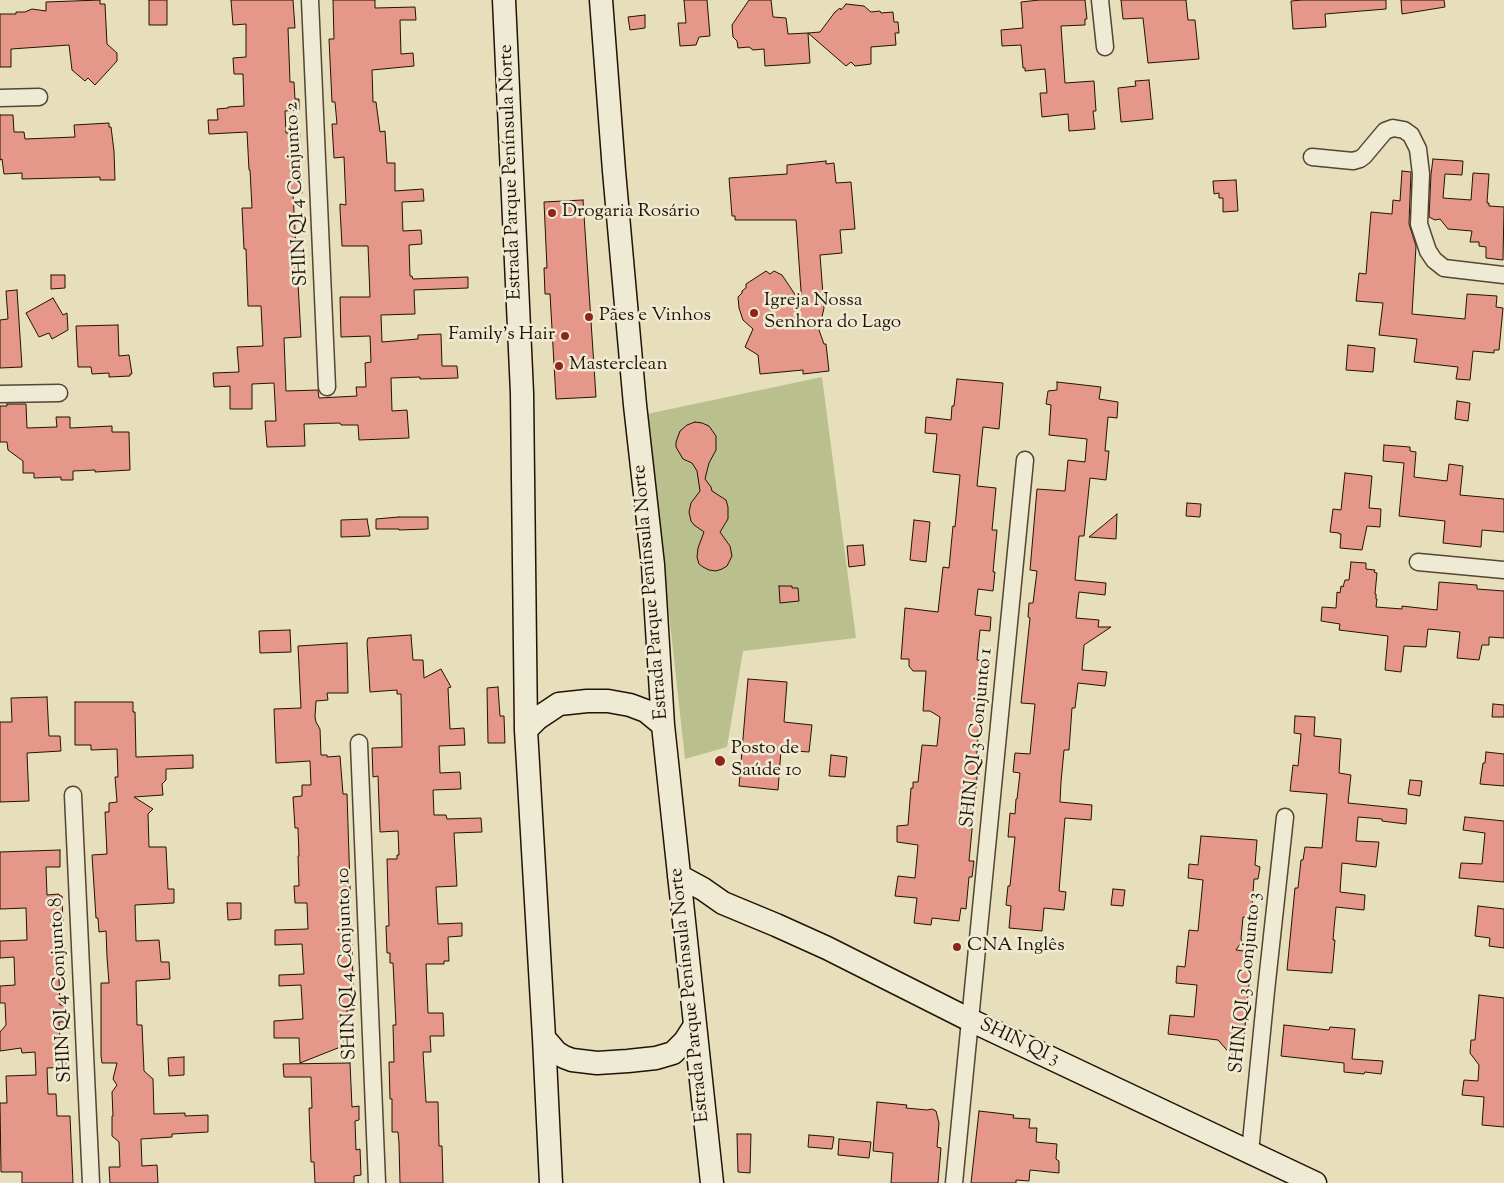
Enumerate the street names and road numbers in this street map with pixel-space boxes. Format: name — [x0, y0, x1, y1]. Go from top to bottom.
street label: Estrada Parque Península Norte — [496, 44, 528, 300]
street label: SHIN QI 4 Conjunto 2 — [282, 101, 314, 287]
street label: Estrada Parque Península Norte — [629, 464, 675, 720]
street label: SHIN QI 3 Conjunto 1 — [957, 647, 999, 829]
street label: Estrada Parque Península Norte — [666, 867, 716, 1123]
street label: SHIN QI 4 Conjunto 10 — [333, 868, 363, 1060]
street label: SHIN QI 3 Conjunto 3 — [1226, 891, 1268, 1075]
street label: SHIN QI 4 Conjunto 8 — [46, 897, 78, 1083]
street label: SHIN QI 3 — [975, 1015, 1063, 1071]

